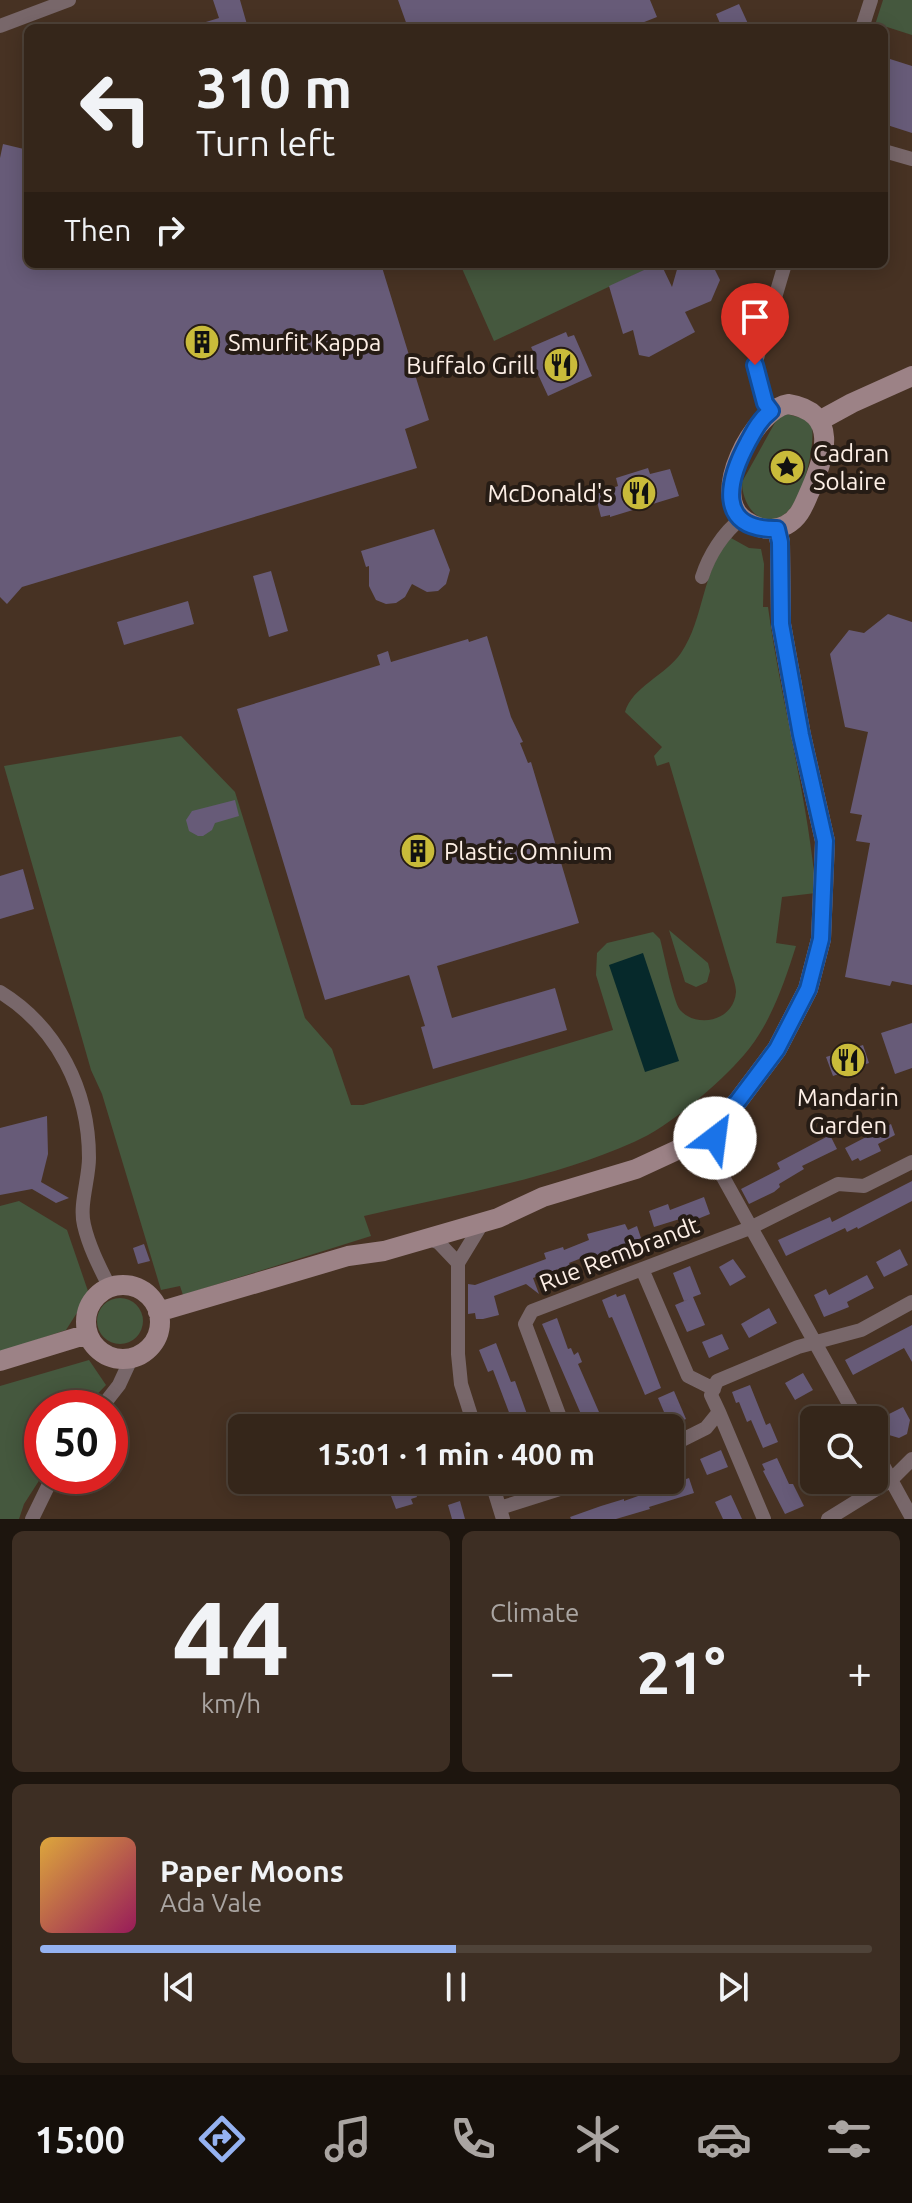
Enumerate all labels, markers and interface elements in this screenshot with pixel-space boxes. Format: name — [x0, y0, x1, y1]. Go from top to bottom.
icon: left — [64, 56, 168, 160]
text: 310 m — [196, 56, 352, 119]
text: Turn left — [196, 122, 335, 163]
icon: right — [148, 208, 192, 252]
text: Then — [64, 213, 132, 247]
pin — [721, 283, 789, 365]
icon: arrive — [733, 295, 777, 339]
building icon: Smurfit Kappa — [183, 323, 221, 361]
place label: Smurfit Kappa — [228, 329, 381, 356]
restaurant icon: Buffalo Grill — [542, 346, 580, 384]
place label: Buffalo Grill — [406, 352, 535, 379]
place label: Cadran Solaire — [813, 440, 889, 495]
place icon: Cadran Solaire — [768, 448, 806, 486]
restaurant icon: McDonald's — [620, 474, 658, 512]
place label: McDonald's — [487, 480, 613, 507]
building icon: Plastic Omnium — [399, 832, 437, 870]
place label: Plastic Omnium — [444, 838, 613, 865]
restaurant icon: Mandarin Garden — [829, 1041, 867, 1079]
place label: Mandarin Garden — [797, 1084, 899, 1139]
position arrow — [673, 1096, 757, 1180]
street label: Rue Rembrandt — [535, 1211, 703, 1297]
speed limit sign: 50 — [24, 1390, 128, 1494]
map controls — [800, 1406, 888, 1494]
button: search — [800, 1406, 888, 1494]
text: 15:01 · 1 min · 400 m — [317, 1437, 595, 1471]
text: 44 — [172, 1578, 290, 1695]
text: Climate — [490, 1598, 579, 1627]
text: 21° — [637, 1638, 725, 1705]
text: − — [490, 1647, 515, 1696]
text: + — [847, 1647, 872, 1696]
text: km/h — [201, 1689, 261, 1718]
text: Paper Moons — [160, 1854, 344, 1888]
text: Ada Vale — [160, 1888, 262, 1917]
icon: previous — [157, 1965, 201, 2009]
icon: pause — [434, 1965, 478, 2009]
icon: next — [711, 1965, 755, 2009]
icon: directions — [194, 2111, 250, 2167]
icon: music — [320, 2111, 376, 2167]
icon: phone — [445, 2111, 501, 2167]
icon: climate — [570, 2111, 626, 2167]
icon: car — [696, 2111, 752, 2167]
icon: filters — [821, 2111, 877, 2167]
text: 15:00 — [35, 2119, 125, 2160]

